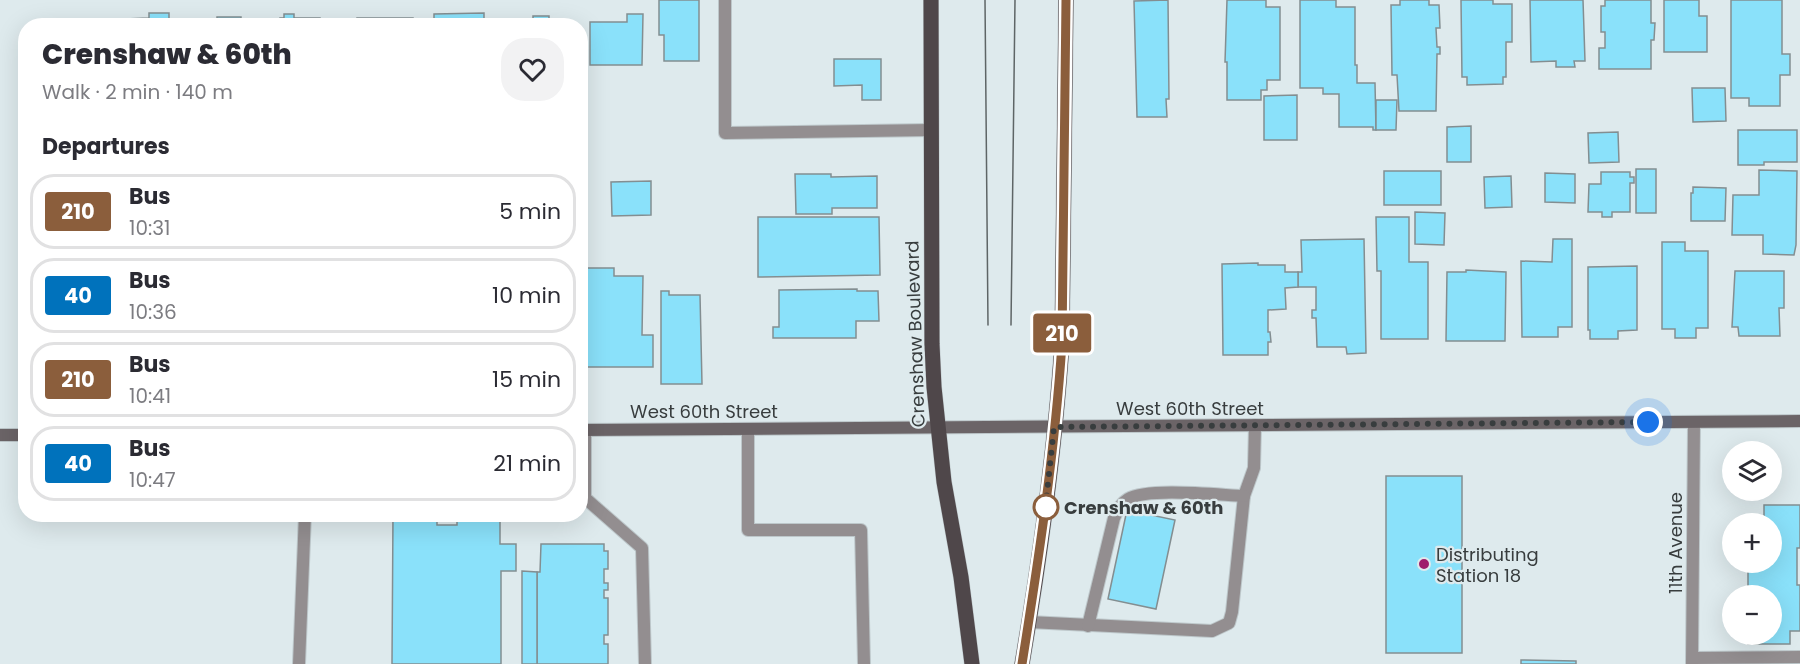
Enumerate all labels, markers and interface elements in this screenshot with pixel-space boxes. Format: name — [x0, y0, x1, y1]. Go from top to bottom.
text: Crenshaw & 60th — [42, 35, 292, 74]
button: heart — [501, 38, 564, 101]
text: Walk · 2 min · 140 m — [42, 78, 233, 106]
text: Departures — [42, 131, 170, 162]
text: Bus — [129, 181, 171, 212]
text: 5 min — [499, 196, 561, 227]
text: 210 — [61, 197, 95, 226]
text: 10:31 — [129, 214, 170, 242]
street label: Crenshaw Boulevard — [899, 240, 931, 428]
text: Bus — [129, 265, 171, 296]
text: 10 min — [492, 280, 561, 311]
text: 40 — [64, 281, 92, 310]
text: 10:36 — [129, 298, 177, 326]
line badge: 210 — [1028, 314, 1096, 352]
text: 210 — [1045, 319, 1079, 348]
text: Bus — [129, 349, 171, 380]
text: 15 min — [492, 364, 561, 395]
text: 210 — [61, 365, 95, 394]
text: 10:41 — [129, 382, 171, 410]
street label: West 60th Street — [1116, 396, 1264, 421]
street label: West 60th Street — [630, 399, 778, 424]
your location — [1633, 407, 1663, 437]
text: Bus — [129, 433, 171, 464]
map controls — [1722, 441, 1782, 645]
button: layers — [1722, 441, 1782, 501]
text: 21 min — [493, 448, 561, 479]
text: 40 — [64, 449, 92, 478]
text: 10:47 — [129, 466, 176, 494]
street label: 11th Avenue — [1663, 492, 1688, 594]
marker: Crenshaw & 60th — [1033, 494, 1059, 520]
place label: Crenshaw & 60th — [1064, 495, 1223, 520]
button: + — [1722, 513, 1782, 573]
place label: Distributing Station 18 — [1436, 542, 1539, 588]
marker: Distributing Station 18 — [1417, 557, 1431, 571]
button: − — [1722, 585, 1782, 645]

